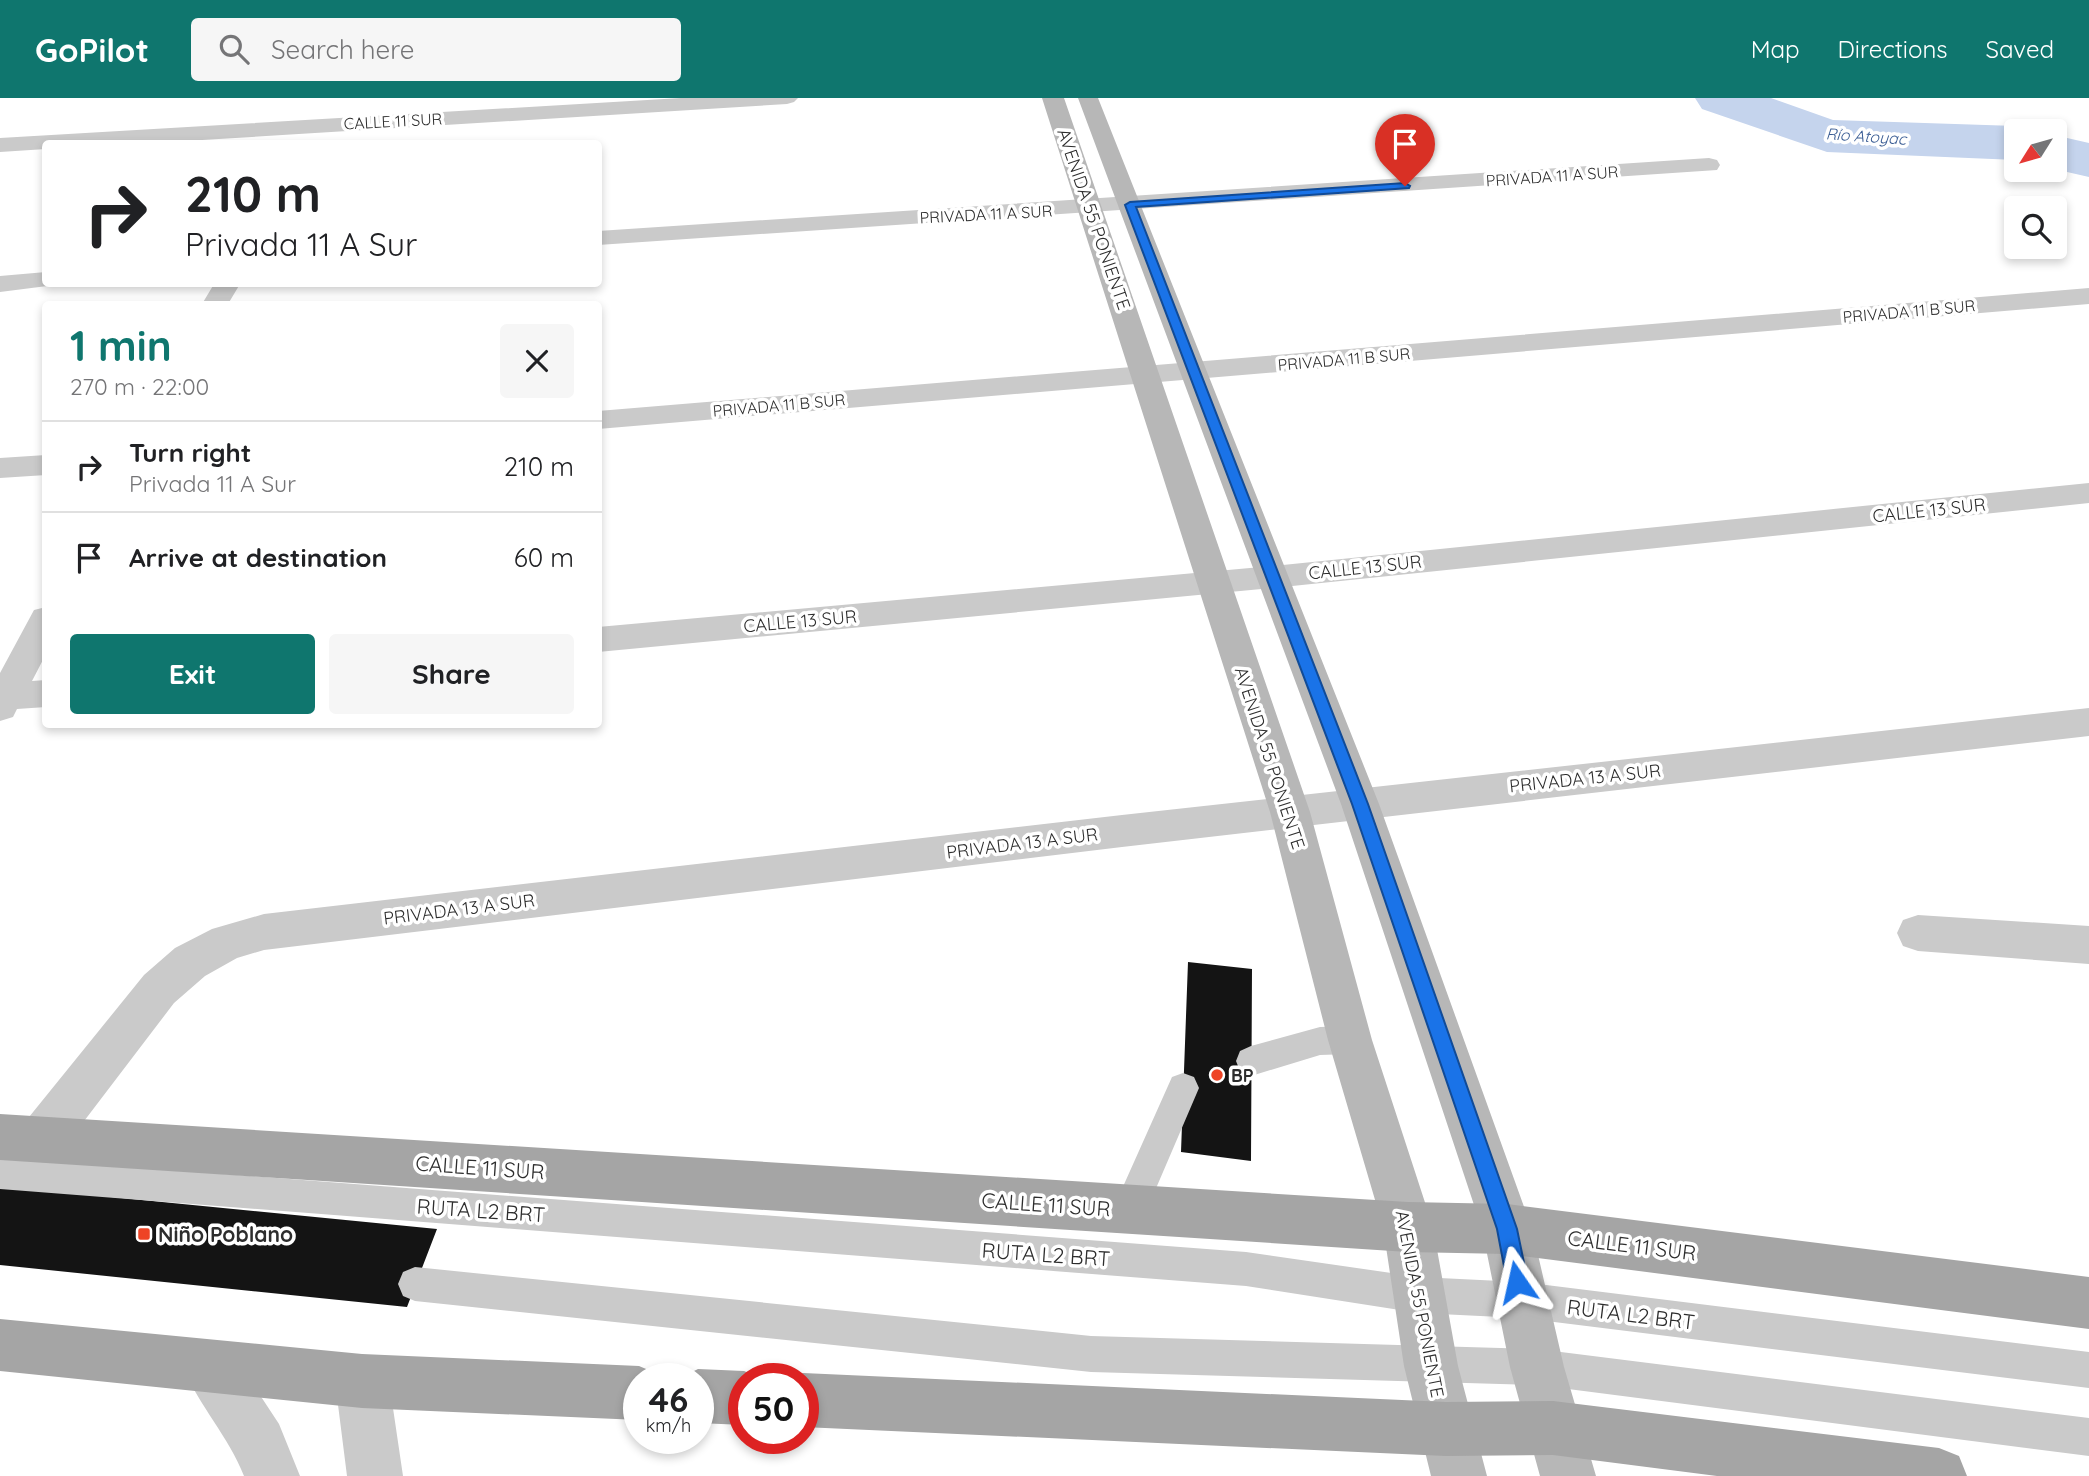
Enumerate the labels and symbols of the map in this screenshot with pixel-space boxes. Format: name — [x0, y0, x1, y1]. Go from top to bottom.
street label: CALLE 11 SUR — [343, 108, 443, 134]
pin — [1375, 114, 1435, 186]
north arrow — [2004, 119, 2067, 182]
water label: Río Atoyac — [1825, 123, 1909, 149]
street label: AVENIDA 55 PONIENTE — [1052, 125, 1136, 313]
street label: PRIVADA 11 A SUR — [1485, 161, 1619, 191]
street label: PRIVADA 11 A SUR — [919, 201, 1053, 227]
street label: PRIVADA 11 B SUR — [1842, 295, 1976, 327]
street label: PRIVADA 11 B SUR — [1277, 343, 1411, 375]
street label: PRIVADA 11 B SUR — [712, 389, 846, 421]
street label: CALLE 13 SUR — [1871, 493, 1987, 527]
street label: CALLE 13 SUR — [1307, 550, 1423, 584]
street label: CALLE 13 SUR — [742, 605, 858, 637]
street label: AVENIDA 55 PONIENTE — [1230, 664, 1310, 852]
street label: PRIVADA 13 A SUR — [1508, 759, 1662, 797]
street label: PRIVADA 13 A SUR — [945, 822, 1099, 864]
street label: PRIVADA 13 A SUR — [382, 888, 536, 930]
place label: BP — [1231, 1064, 1254, 1087]
marker: BP — [1209, 1067, 1225, 1083]
street label: CALLE 11 SUR — [415, 1150, 545, 1184]
street label: CALLE 11 SUR — [981, 1187, 1111, 1221]
street label: RUTA L2 BRT — [416, 1193, 546, 1227]
street label: AVENIDA 55 PONIENTE — [1391, 1208, 1449, 1400]
place label: Niño Poblano — [158, 1221, 293, 1247]
street label: CALLE 11 SUR — [1566, 1224, 1698, 1266]
marker: Niño Poblano — [136, 1226, 152, 1242]
street label: RUTA L2 BRT — [981, 1237, 1111, 1271]
position arrow — [1480, 1245, 1554, 1319]
street label: RUTA L2 BRT — [1566, 1293, 1696, 1335]
speed limit sign: 50 — [728, 1363, 819, 1454]

